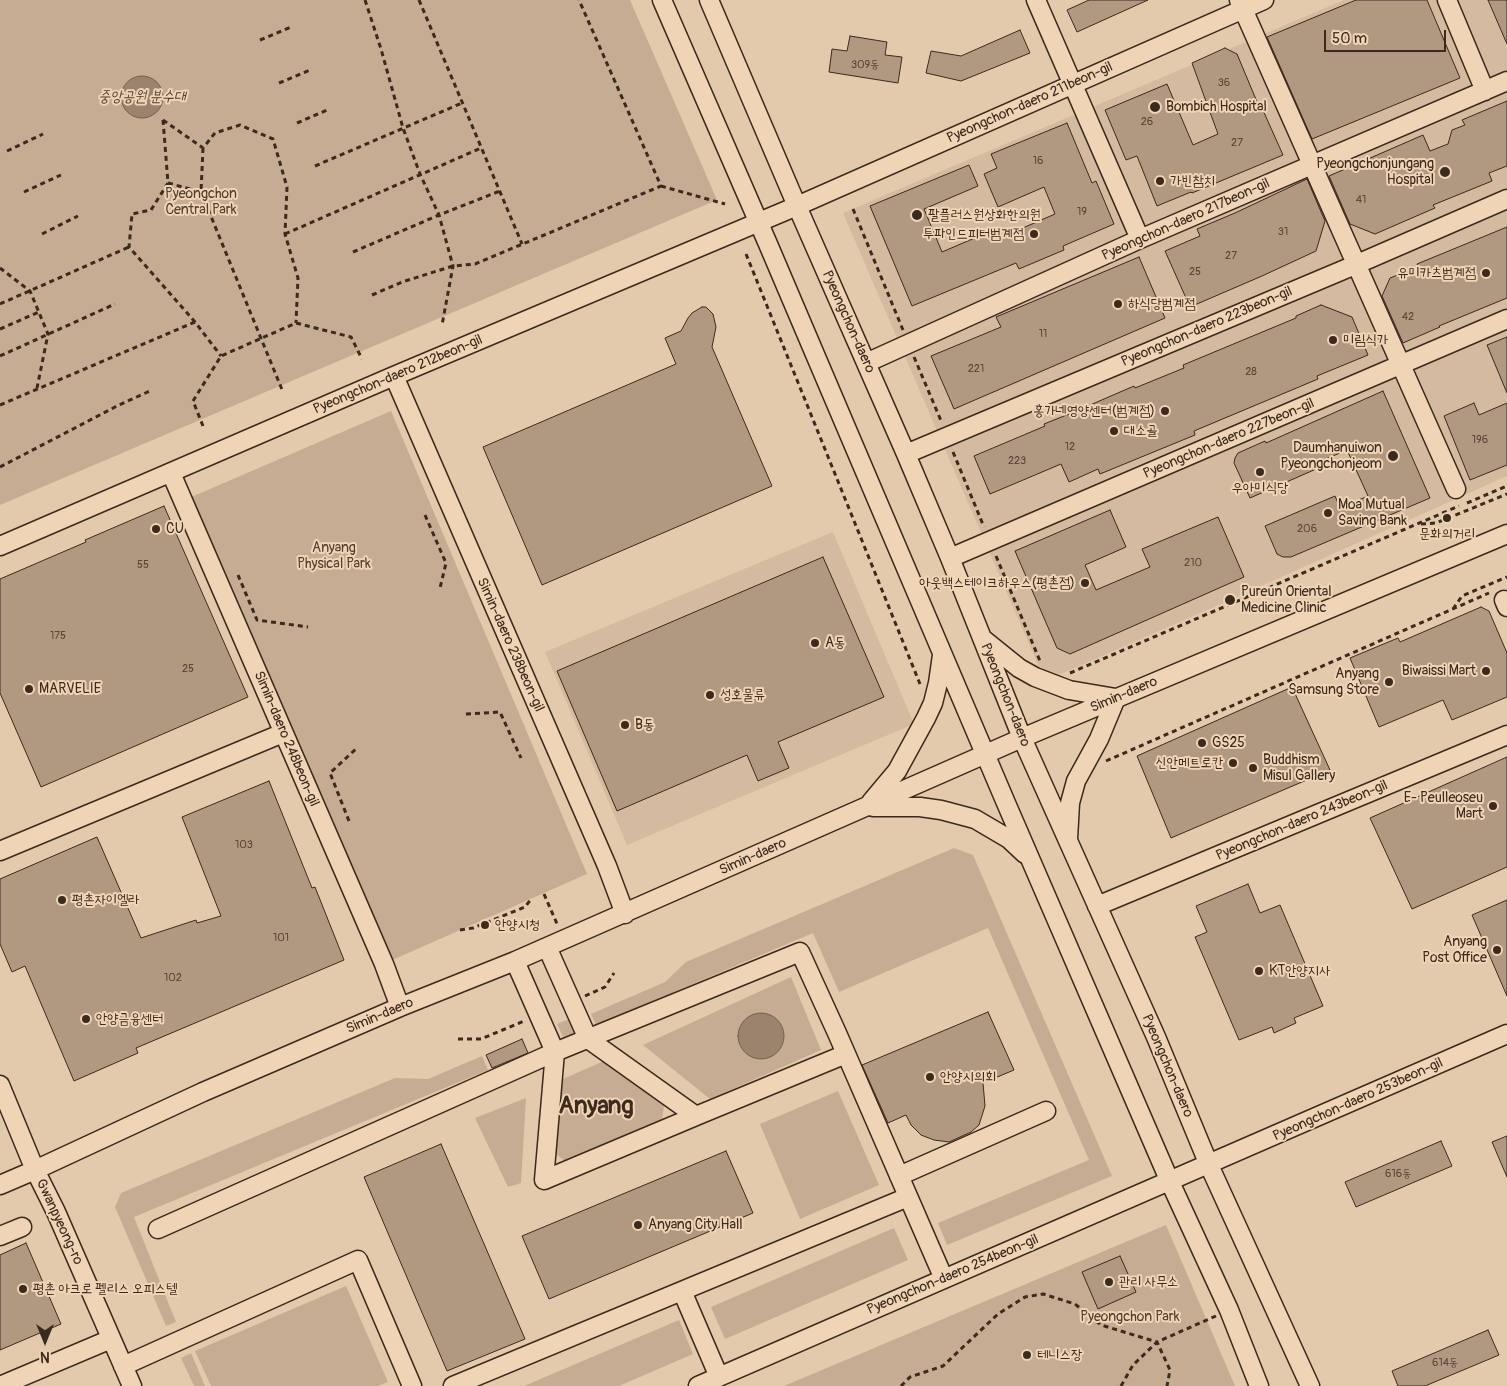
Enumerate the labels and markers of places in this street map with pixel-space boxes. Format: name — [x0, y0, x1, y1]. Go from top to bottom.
place label: Bombich Hospital — [1166, 99, 1267, 115]
marker: Bombich Hospital — [1148, 100, 1162, 114]
place label: Pyeongchonjungang Hospital — [1316, 156, 1434, 188]
marker: Pyeongchonjungang Hospital — [1438, 165, 1452, 179]
place label: 가빈참치 — [1170, 173, 1215, 189]
marker: 가빈참치 — [1154, 175, 1166, 187]
place label: 팔플러스원상화한의원 — [928, 207, 1041, 223]
marker: 팔플러스원상화한의원 — [910, 208, 924, 222]
place label: 투파인드피터범계점 — [923, 226, 1024, 242]
marker: 투파인드피터범계점 — [1028, 228, 1040, 240]
place label: 유미카츠범계점 — [1397, 265, 1476, 281]
marker: 유미카츠범계점 — [1480, 267, 1492, 279]
place label: 하식당범계점 — [1128, 296, 1196, 312]
marker: 하식당범계점 — [1112, 298, 1124, 310]
place label: 미림식가 — [1343, 332, 1388, 348]
marker: 미림식가 — [1327, 334, 1339, 346]
place label: 홍가네영양센터(범계점) — [1033, 403, 1155, 419]
marker: 홍가네영양센터(범계점) — [1159, 405, 1171, 417]
place label: 대소골 — [1124, 423, 1158, 439]
marker: 대소골 — [1108, 425, 1120, 437]
place label: Daumhanuiwon Pyeongchonjeom — [1281, 440, 1382, 472]
marker: Daumhanuiwon Pyeongchonjeom — [1386, 449, 1400, 463]
marker: 우아미식당 — [1254, 466, 1266, 478]
place label: 우아미식당 — [1232, 480, 1288, 496]
place label: Moa Mutual Saving Bank — [1338, 497, 1407, 530]
marker: Moa Mutual Saving Bank — [1322, 507, 1334, 519]
marker: 문화의거리 — [1441, 512, 1453, 524]
place label: CU — [166, 521, 184, 537]
marker: CU — [150, 523, 162, 535]
place label: 문화의거리 — [1419, 526, 1475, 542]
place label: 아웃백스테이크하우스(평촌점) — [919, 575, 1075, 591]
marker: 아웃백스테이크하우스(평촌점) — [1079, 577, 1091, 589]
place label: Pureun Oriental Medicine Clinic — [1241, 584, 1332, 616]
marker: Pureun Oriental Medicine Clinic — [1223, 593, 1237, 607]
place label: A동 — [825, 635, 845, 651]
marker: A동 — [809, 637, 821, 649]
place label: Biwaissi Mart — [1402, 663, 1476, 679]
marker: Biwaissi Mart — [1480, 665, 1492, 677]
place label: Anyang Samsung Store — [1288, 666, 1379, 699]
marker: Anyang Samsung Store — [1383, 676, 1395, 688]
place label: MARVELIE — [39, 681, 101, 697]
marker: MARVELIE — [23, 683, 35, 695]
place label: 성호물류 — [720, 687, 765, 703]
marker: 성호물류 — [704, 689, 716, 701]
place label: B동 — [635, 717, 654, 733]
marker: B동 — [619, 719, 631, 731]
place label: GS25 — [1212, 735, 1245, 751]
marker: GS25 — [1196, 737, 1208, 749]
place label: Buddhism Misul Gallery — [1263, 752, 1335, 784]
place label: 신안메트로칸 — [1155, 755, 1223, 771]
marker: 신안메트로칸 — [1227, 757, 1239, 769]
marker: Buddhism Misul Gallery — [1247, 762, 1259, 774]
place label: E- Peulleoseu Mart — [1404, 790, 1483, 822]
marker: E- Peulleoseu Mart — [1487, 800, 1499, 812]
place label: 평촌자이엘라 — [72, 892, 140, 908]
marker: 평촌자이엘라 — [56, 894, 68, 906]
place label: 안양시청 — [495, 917, 540, 933]
marker: 안양시청 — [479, 919, 491, 931]
place label: Anyang Post Office — [1422, 934, 1487, 966]
marker: Anyang Post Office — [1491, 944, 1503, 956]
place label: KT안양지사 — [1269, 963, 1330, 979]
marker: KT안양지사 — [1253, 965, 1265, 977]
place label: 안양금융센터 — [96, 1011, 164, 1027]
marker: 안양금융센터 — [80, 1013, 92, 1025]
place label: 안양시의회 — [940, 1069, 996, 1085]
marker: 안양시의회 — [924, 1071, 936, 1083]
place label: Anyang City Hall — [648, 1217, 743, 1233]
marker: Anyang City Hall — [632, 1219, 644, 1231]
place label: 관리 사무소 — [1119, 1274, 1178, 1290]
marker: 관리 사무소 — [1103, 1276, 1115, 1288]
place label: 평촌 아크로 펠리스 오피스텔 — [33, 1281, 177, 1297]
marker: 평촌 아크로 펠리스 오피스텔 — [17, 1283, 29, 1295]
place label: 테니스장 — [1037, 1347, 1082, 1363]
marker: 테니스장 — [1021, 1349, 1033, 1361]

